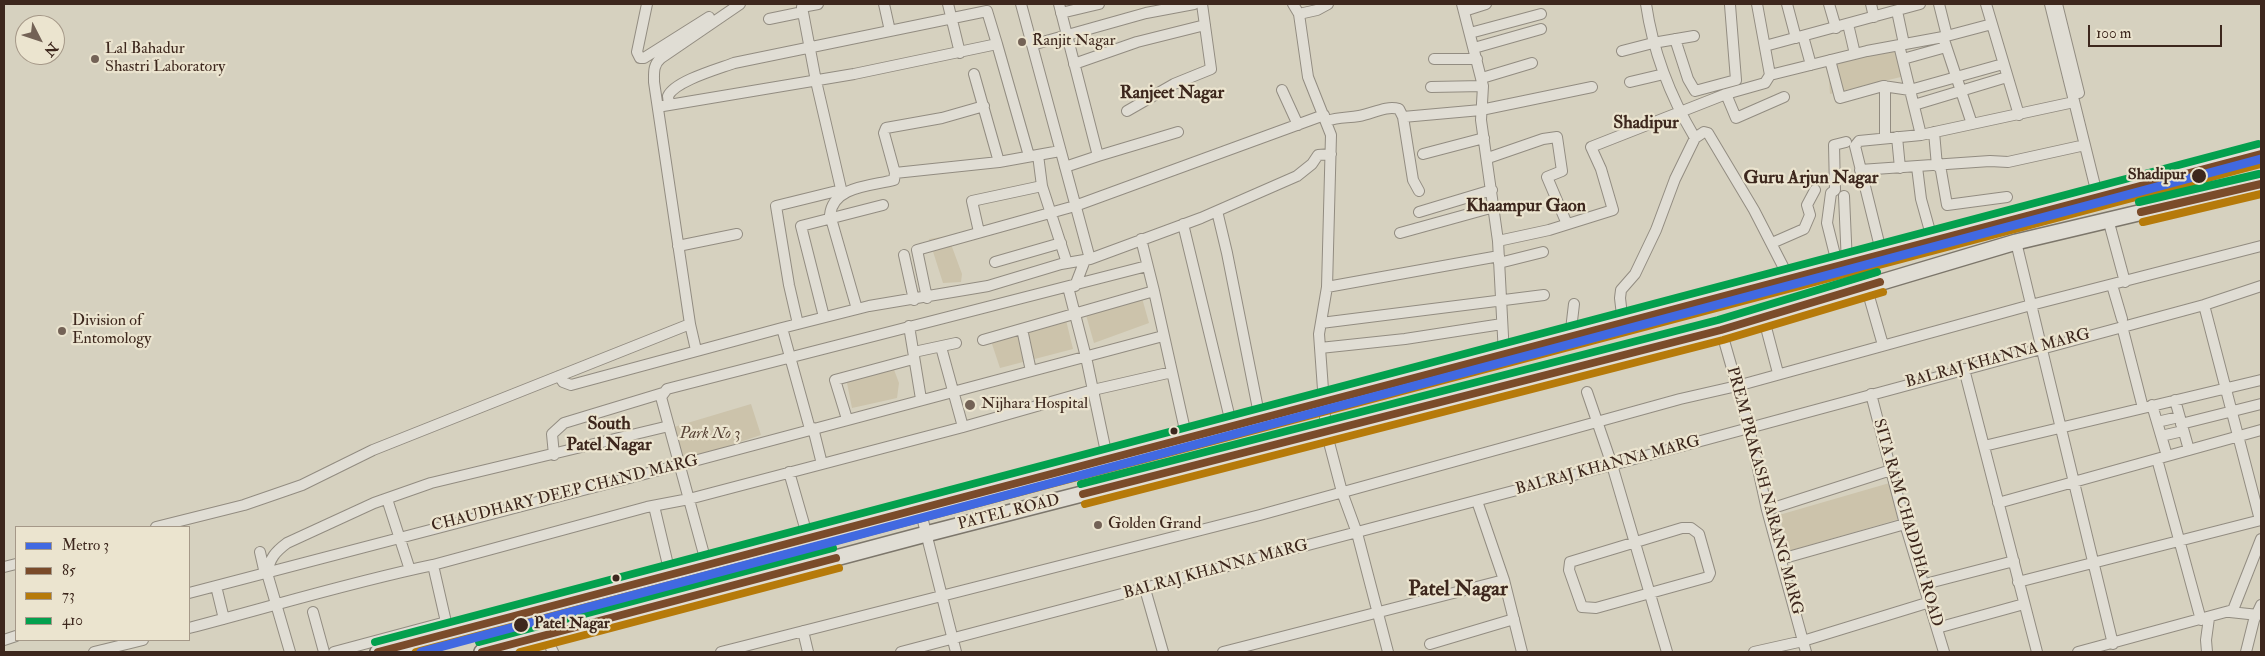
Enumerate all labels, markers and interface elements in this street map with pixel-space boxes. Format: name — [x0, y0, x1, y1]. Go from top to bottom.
north arrow — [15, 15, 65, 65]
scale bar — [2090, 15, 2224, 47]
text: 100 m — [2096, 24, 2131, 43]
place label: Ranjit Nagar — [1032, 32, 1116, 52]
marker: Ranjit Nagar — [1016, 36, 1028, 48]
text: N — [40, 39, 61, 60]
place label: Lal Bahadur Shastri Laboratory — [105, 40, 225, 78]
marker: Lal Bahadur Shastri Laboratory — [89, 53, 101, 65]
district label: Ranjeet Nagar — [1120, 83, 1224, 105]
district label: Shadipur — [1613, 113, 1679, 135]
place label: Shadipur — [2128, 166, 2186, 186]
marker: Shadipur — [2190, 167, 2208, 185]
district label: Guru Arjun Nagar — [1744, 168, 1878, 190]
district label: Khaampur Gaon — [1466, 196, 1586, 218]
place label: Division of Entomology — [72, 312, 151, 350]
marker: Division of Entomology — [56, 325, 68, 337]
street label: BALRAJ KHANNA MARG — [1904, 325, 2092, 393]
street label: PREM PRAKASH NARANG MARG — [1722, 365, 1806, 617]
place label: Nijhara Hospital — [981, 395, 1088, 415]
marker: Nijhara Hospital — [963, 398, 977, 412]
district label: South Patel Nagar — [566, 414, 652, 456]
street label: SITA RAM CHADDHA ROAD — [1868, 417, 1946, 629]
park label: Park No 3 — [680, 425, 740, 445]
unlabelled marker — [1169, 426, 1179, 436]
street label: BALRAJ KHANNA MARG — [1514, 432, 1702, 500]
street label: CHAUDHARY DEEP CHAND MARG — [430, 452, 700, 536]
street label: PATEL ROAD — [956, 491, 1062, 535]
place label: Golden Grand — [1108, 515, 1201, 535]
marker: Golden Grand — [1092, 519, 1104, 531]
legend — [15, 526, 190, 641]
text: Metro 3 — [62, 536, 109, 555]
street label: BALRAJ KHANNA MARG — [1122, 536, 1310, 604]
text: 85 — [62, 561, 76, 580]
unlabelled marker — [611, 573, 621, 583]
district label: Patel Nagar — [1408, 577, 1508, 603]
text: 73 — [62, 586, 75, 605]
text: 410 — [62, 611, 83, 630]
place label: Patel Nagar — [534, 615, 610, 635]
marker: Patel Nagar — [512, 616, 530, 634]

